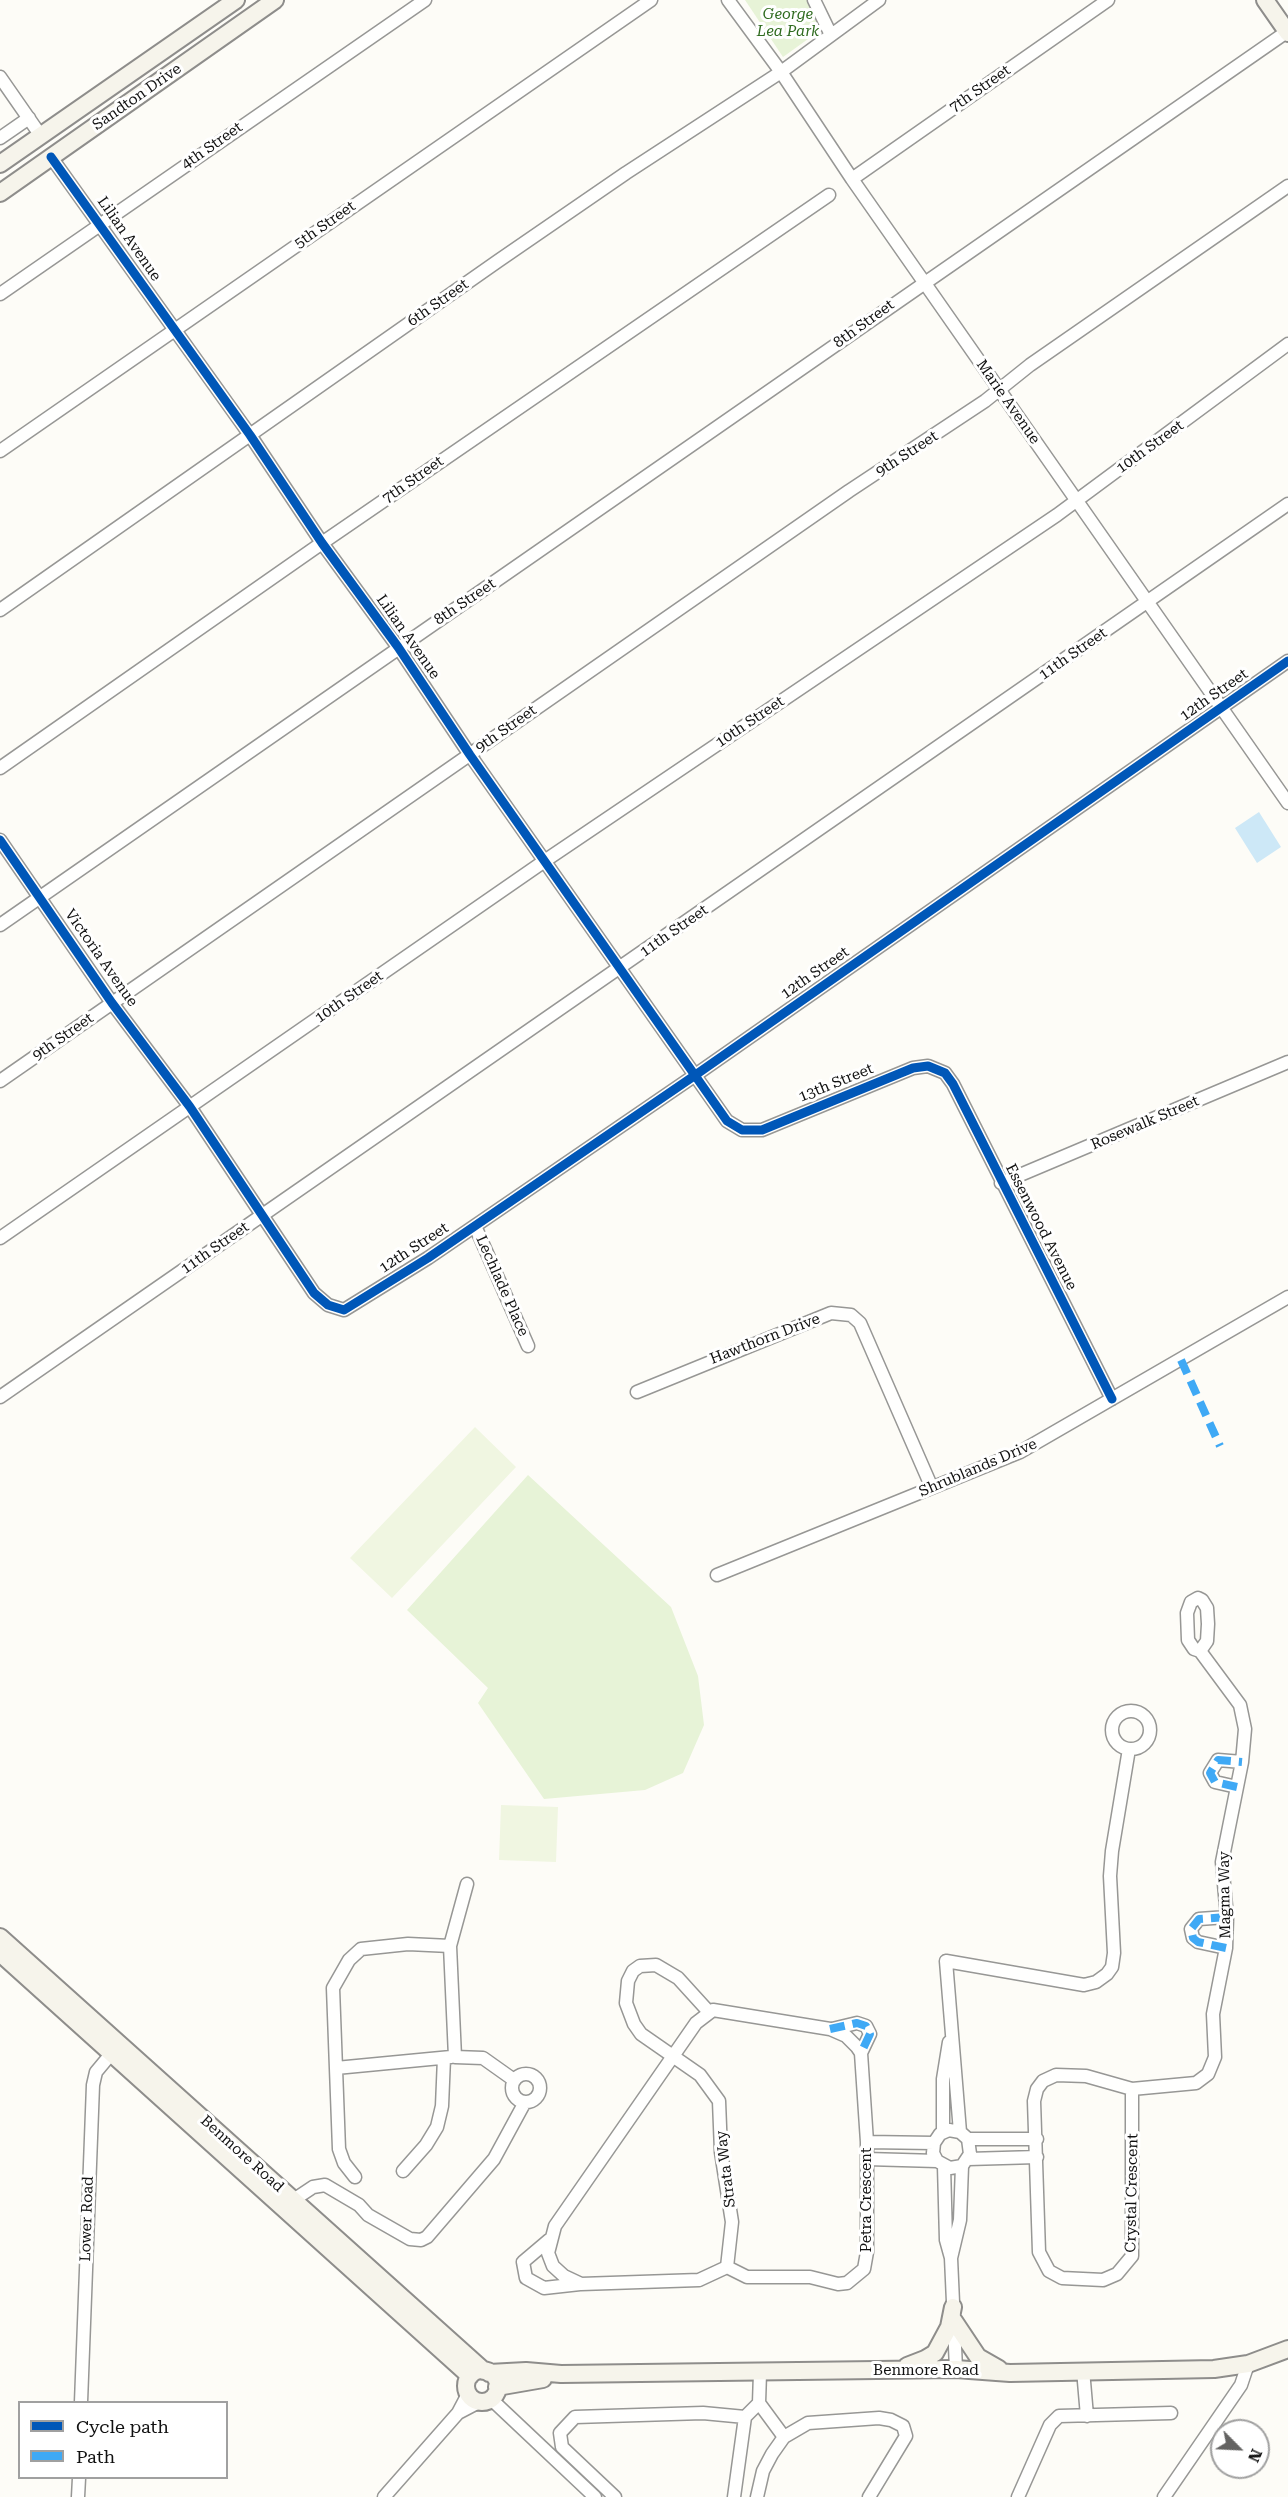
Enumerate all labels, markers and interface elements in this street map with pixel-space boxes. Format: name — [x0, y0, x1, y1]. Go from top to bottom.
park label: George Lea Park — [757, 6, 819, 41]
street label: Sandton Drive — [89, 60, 185, 134]
street label: 7th Street — [946, 61, 1014, 117]
street label: 4th Street — [178, 118, 246, 174]
street label: Lilian Avenue — [93, 193, 165, 285]
street label: 5th Street — [291, 197, 359, 253]
street label: 6th Street — [404, 275, 472, 331]
street label: 8th Street — [830, 296, 898, 352]
street label: Marie Avenue — [972, 356, 1044, 448]
street label: 10th Street — [1113, 417, 1187, 477]
street label: 9th Street — [873, 427, 941, 481]
street label: 7th Street — [379, 452, 447, 508]
street label: 8th Street — [431, 575, 499, 629]
street label: Lilian Avenue — [372, 591, 444, 683]
street label: 11th Street — [1036, 624, 1110, 684]
street label: 12th Street — [1177, 665, 1251, 725]
street label: 10th Street — [712, 692, 788, 752]
street label: 9th Street — [472, 701, 540, 757]
street label: 11th Street — [637, 901, 711, 961]
street label: Victoria Avenue — [61, 906, 141, 1010]
street label: 12th Street — [778, 943, 852, 1003]
street label: 10th Street — [312, 967, 386, 1027]
street label: 9th Street — [29, 1009, 97, 1065]
street label: 13th Street — [796, 1060, 876, 1106]
street label: Rosewalk Street — [1088, 1092, 1202, 1154]
street label: Essenwood Avenue — [1001, 1161, 1081, 1293]
street label: 11th Street — [178, 1218, 252, 1278]
street label: 12th Street — [376, 1219, 452, 1277]
street label: Lechlade Place — [472, 1233, 532, 1339]
street label: Hawthorn Drive — [707, 1310, 823, 1368]
street label: Shrublands Drive — [916, 1435, 1040, 1501]
street label: Magma Way — [1215, 1851, 1235, 1939]
street label: Benmore Road — [197, 2112, 287, 2196]
street label: Strata Way — [712, 2129, 740, 2209]
street label: Crystal Crescent — [1122, 2133, 1142, 2253]
street label: Petra Crescent — [858, 2147, 876, 2253]
street label: Lower Road — [77, 2176, 97, 2262]
street label: Benmore Road — [873, 2362, 979, 2380]
legend — [18, 2401, 228, 2479]
text: Cycle path — [76, 2416, 169, 2437]
north arrow — [1210, 2419, 1270, 2479]
text: Path — [76, 2446, 115, 2467]
text: N — [1244, 2446, 1266, 2465]

